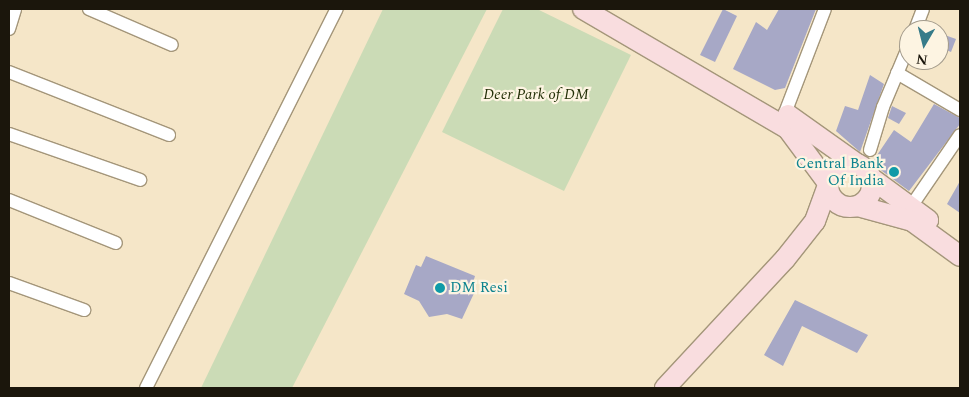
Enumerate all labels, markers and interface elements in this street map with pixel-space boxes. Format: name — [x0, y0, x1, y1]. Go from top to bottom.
north arrow — [899, 20, 949, 70]
text: N — [915, 48, 929, 71]
park label: Deer Park of DM — [483, 86, 589, 104]
place label: Central Bank Of India — [796, 154, 884, 189]
marker: Central Bank Of India — [888, 166, 900, 178]
place label: DM Resi — [450, 279, 508, 297]
marker: DM Resi — [434, 282, 446, 294]

